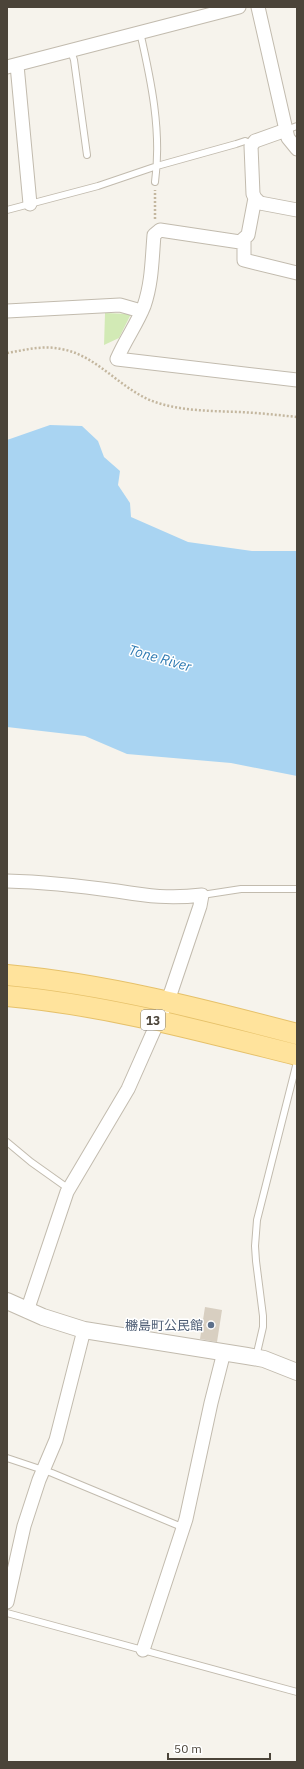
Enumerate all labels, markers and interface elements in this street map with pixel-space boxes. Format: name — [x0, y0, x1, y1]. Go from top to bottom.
water label: Tone River — [127, 640, 194, 676]
road number: 13 — [141, 1010, 165, 1030]
place label: 橳島町公民館 — [125, 1317, 203, 1334]
marker: 橳島町公民館 — [206, 1320, 216, 1330]
scale bar — [168, 1735, 270, 1761]
text: 50 m — [174, 1741, 202, 1756]

